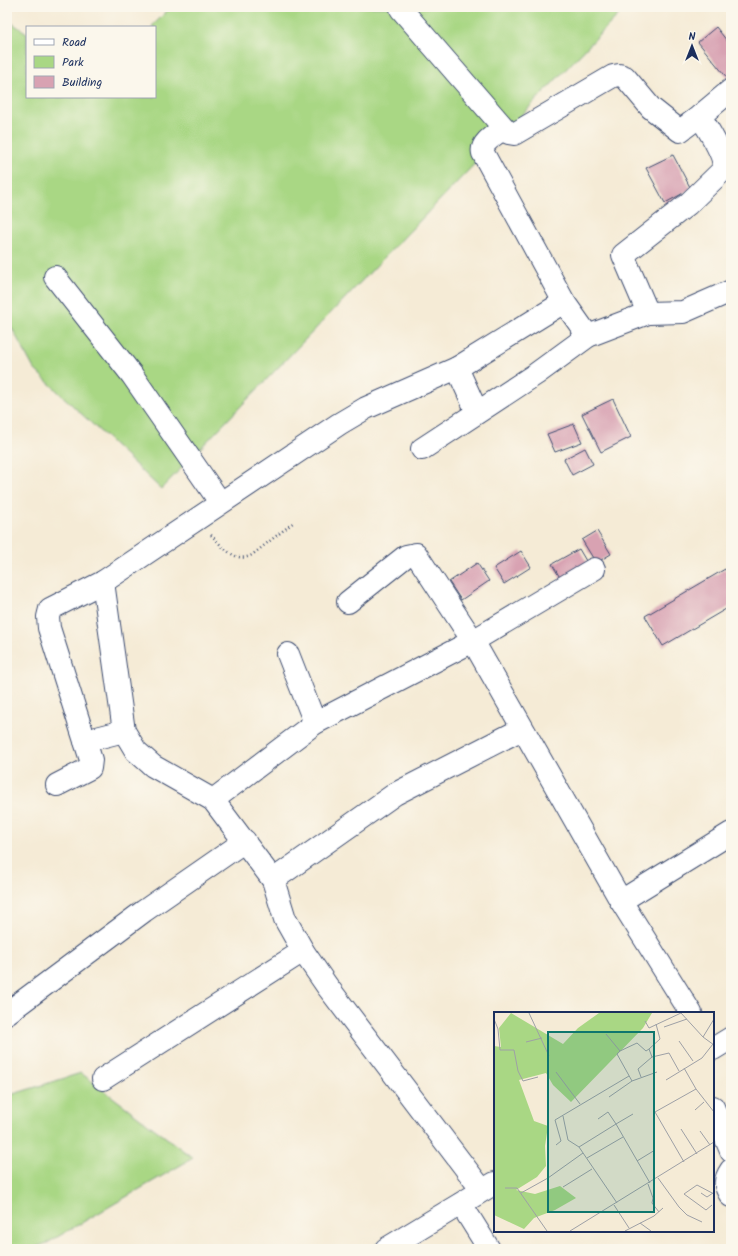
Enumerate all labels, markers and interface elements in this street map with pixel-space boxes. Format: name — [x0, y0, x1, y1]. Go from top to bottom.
legend — [26, 26, 156, 98]
north arrow — [672, 26, 712, 66]
text: N — [689, 28, 696, 46]
text: Road — [62, 33, 87, 52]
text: Park — [62, 53, 84, 72]
text: Building — [62, 73, 102, 92]
inset map — [494, 1012, 714, 1232]

